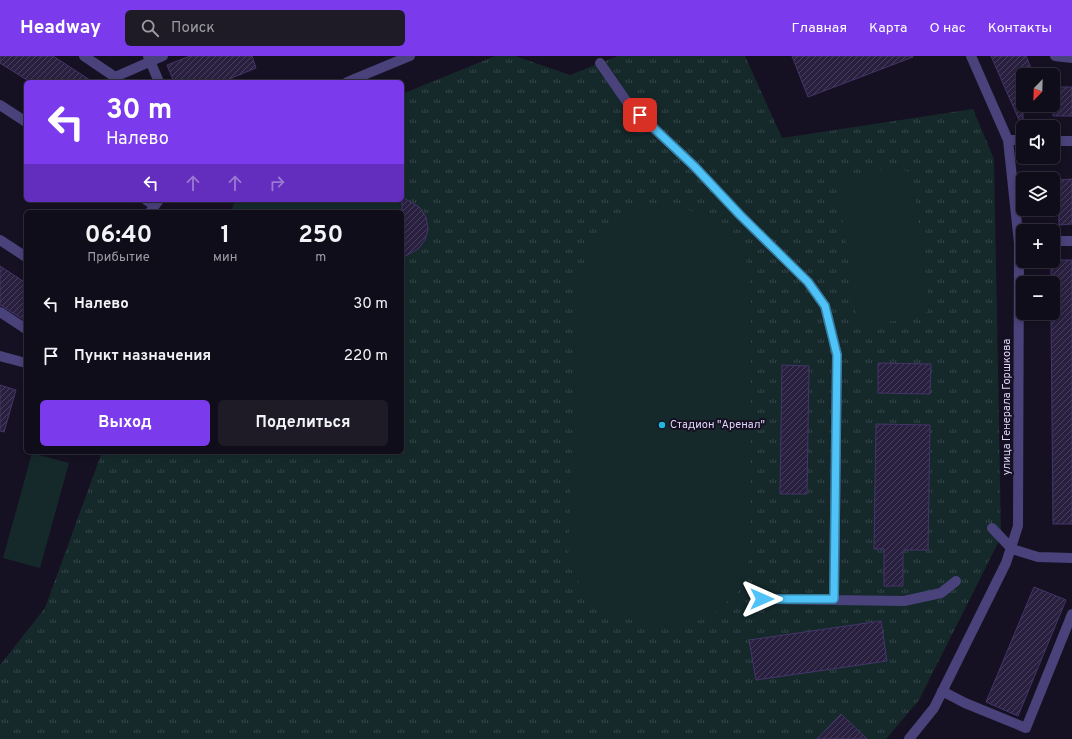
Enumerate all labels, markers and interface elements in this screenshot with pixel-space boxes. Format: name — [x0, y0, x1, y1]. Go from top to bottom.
search box — [125, 10, 405, 46]
text: Headway — [20, 16, 101, 40]
icon: search — [139, 17, 161, 39]
text: Поиск — [171, 19, 215, 38]
text: Главная — [792, 20, 847, 37]
text: Карта — [869, 20, 907, 37]
text: О нас — [929, 20, 966, 37]
text: Контакты — [988, 20, 1052, 37]
north arrow — [1016, 68, 1060, 112]
map controls — [1016, 68, 1060, 320]
text: 30 m — [106, 93, 172, 129]
icon: left — [40, 96, 92, 148]
pin — [623, 98, 657, 132]
icon: arrive — [629, 104, 651, 126]
button: sound — [1016, 120, 1060, 164]
text: Налево — [106, 128, 169, 151]
icon: left — [140, 172, 162, 194]
icon: ahead — [182, 172, 204, 194]
icon: ahead — [224, 172, 246, 194]
icon: right — [266, 172, 288, 194]
button: layers — [1016, 172, 1060, 216]
text: 06:40 — [85, 221, 152, 251]
text: 1 — [220, 221, 230, 251]
text: 250 — [298, 221, 343, 251]
button: + — [1016, 224, 1060, 268]
text: Прибытие — [87, 250, 150, 266]
text: мин — [213, 250, 237, 266]
text: m — [315, 250, 326, 266]
button: − — [1016, 276, 1060, 320]
icon: left — [40, 293, 62, 315]
text: Налево — [74, 295, 129, 314]
text: 30 m — [353, 295, 388, 314]
street label: улица Генерала Горшкова — [1000, 339, 1014, 475]
icon: arrive — [40, 345, 62, 367]
text: Пункт назначения — [74, 347, 211, 366]
text: 220 m — [344, 347, 388, 366]
button: Выход — [40, 400, 210, 446]
button: Поделиться — [218, 400, 388, 446]
place label: Стадион "Аренал" — [670, 418, 765, 432]
marker: Стадион "Аренал" — [657, 420, 667, 430]
position arrow — [741, 578, 783, 620]

